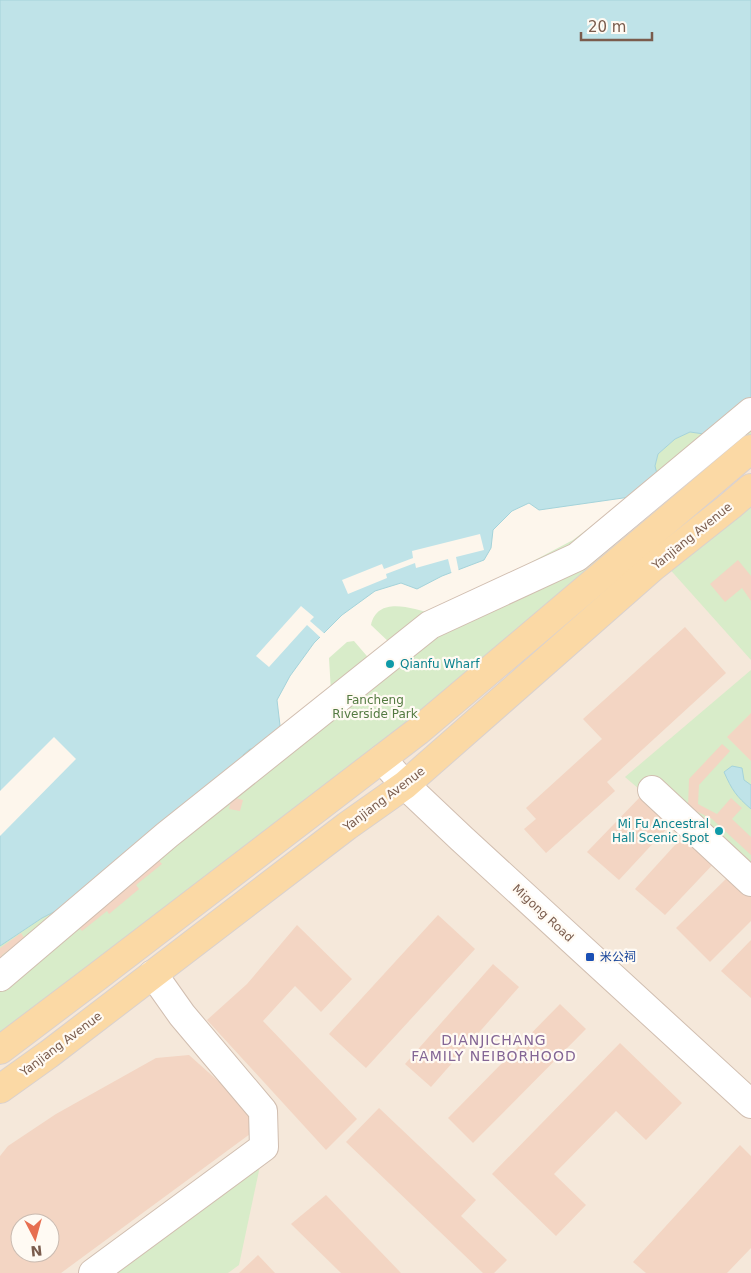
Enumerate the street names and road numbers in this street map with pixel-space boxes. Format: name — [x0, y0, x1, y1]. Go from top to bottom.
street label: Yanjiang Avenue — [649, 500, 735, 573]
street label: Yanjiang Avenue — [340, 764, 427, 835]
street label: Migong Road — [510, 881, 576, 945]
street label: Yanjiang Avenue — [17, 1009, 104, 1080]

